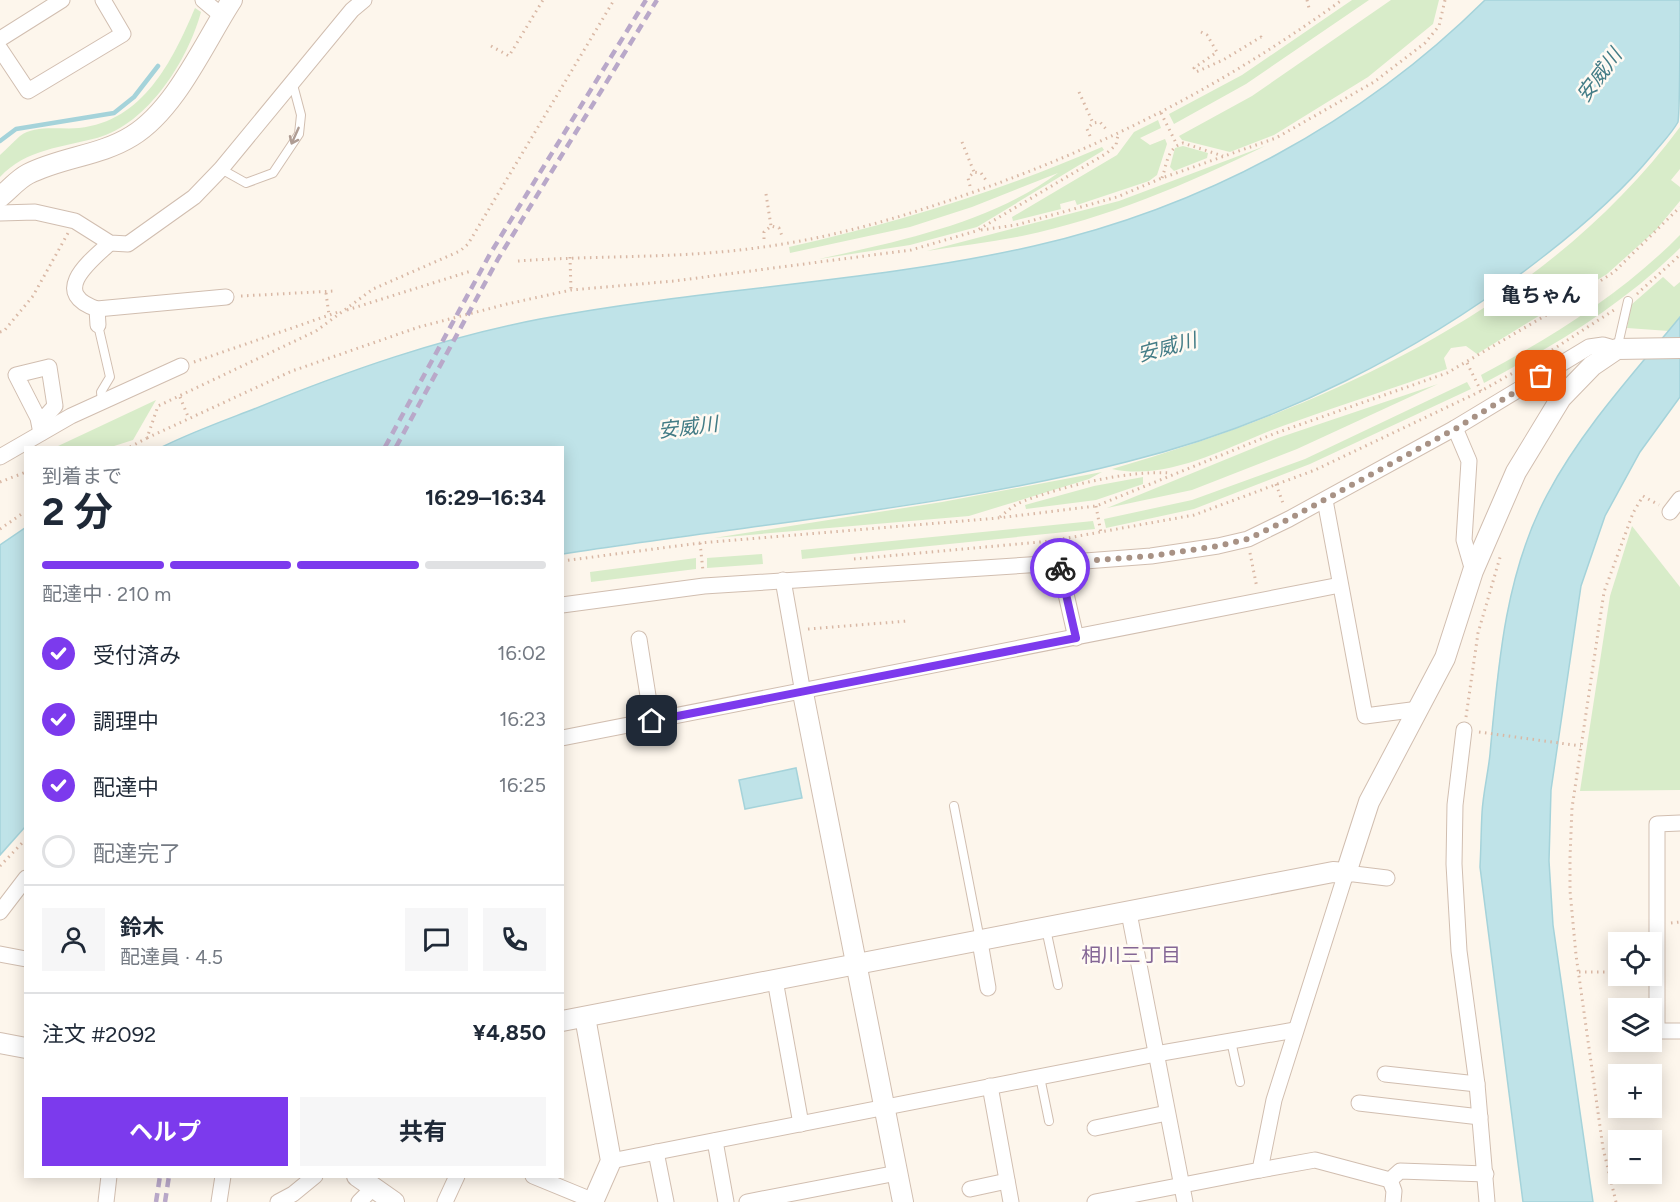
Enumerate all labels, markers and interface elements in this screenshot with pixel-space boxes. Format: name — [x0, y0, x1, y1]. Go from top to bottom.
water label: 安威川 — [1571, 42, 1628, 106]
one-way arrow — [289, 127, 301, 145]
callout: 亀ちゃん — [1484, 274, 1598, 316]
text: 亀ちゃん — [1501, 283, 1581, 307]
water label: 安威川 — [1135, 327, 1201, 366]
pin — [1515, 350, 1566, 401]
icon: bag — [1524, 359, 1557, 392]
water label: 安威川 — [657, 411, 721, 443]
text: 到着まで — [42, 464, 122, 488]
text: 16:29–16:34 — [425, 484, 546, 511]
text: 2 分 — [42, 488, 113, 535]
courier — [1030, 538, 1090, 598]
icon: bike — [1044, 552, 1077, 585]
text: 配達中 · 210 m — [42, 582, 171, 606]
icon: check — [42, 637, 75, 670]
text: 16:02 — [497, 641, 546, 665]
text: 受付済み — [93, 642, 181, 669]
pin — [626, 695, 677, 746]
icon: check — [42, 703, 75, 736]
icon: home — [635, 704, 668, 737]
text: 16:23 — [499, 707, 546, 731]
text: 調理中 — [93, 708, 159, 735]
icon: check — [42, 769, 75, 802]
text: 16:25 — [499, 773, 546, 797]
text: 配達中 — [93, 774, 159, 801]
text: 配達完了 — [93, 840, 181, 867]
button: person — [42, 908, 105, 971]
button: chat — [405, 908, 468, 971]
button: phone — [483, 908, 546, 971]
text: 鈴木 — [120, 914, 164, 941]
map controls — [1608, 932, 1662, 1184]
button: locate — [1608, 932, 1662, 986]
district label: 相川三丁目 — [1081, 943, 1181, 967]
text: 配達員 · 4.5 — [120, 945, 223, 969]
button: layers — [1608, 998, 1662, 1052]
text: ¥4,850 — [473, 1019, 546, 1046]
text: 注文 #2092 — [42, 1021, 156, 1048]
button: + — [1608, 1064, 1662, 1118]
button: ヘルプ — [42, 1097, 288, 1166]
button: 共有 — [300, 1097, 546, 1166]
button: − — [1608, 1130, 1662, 1184]

